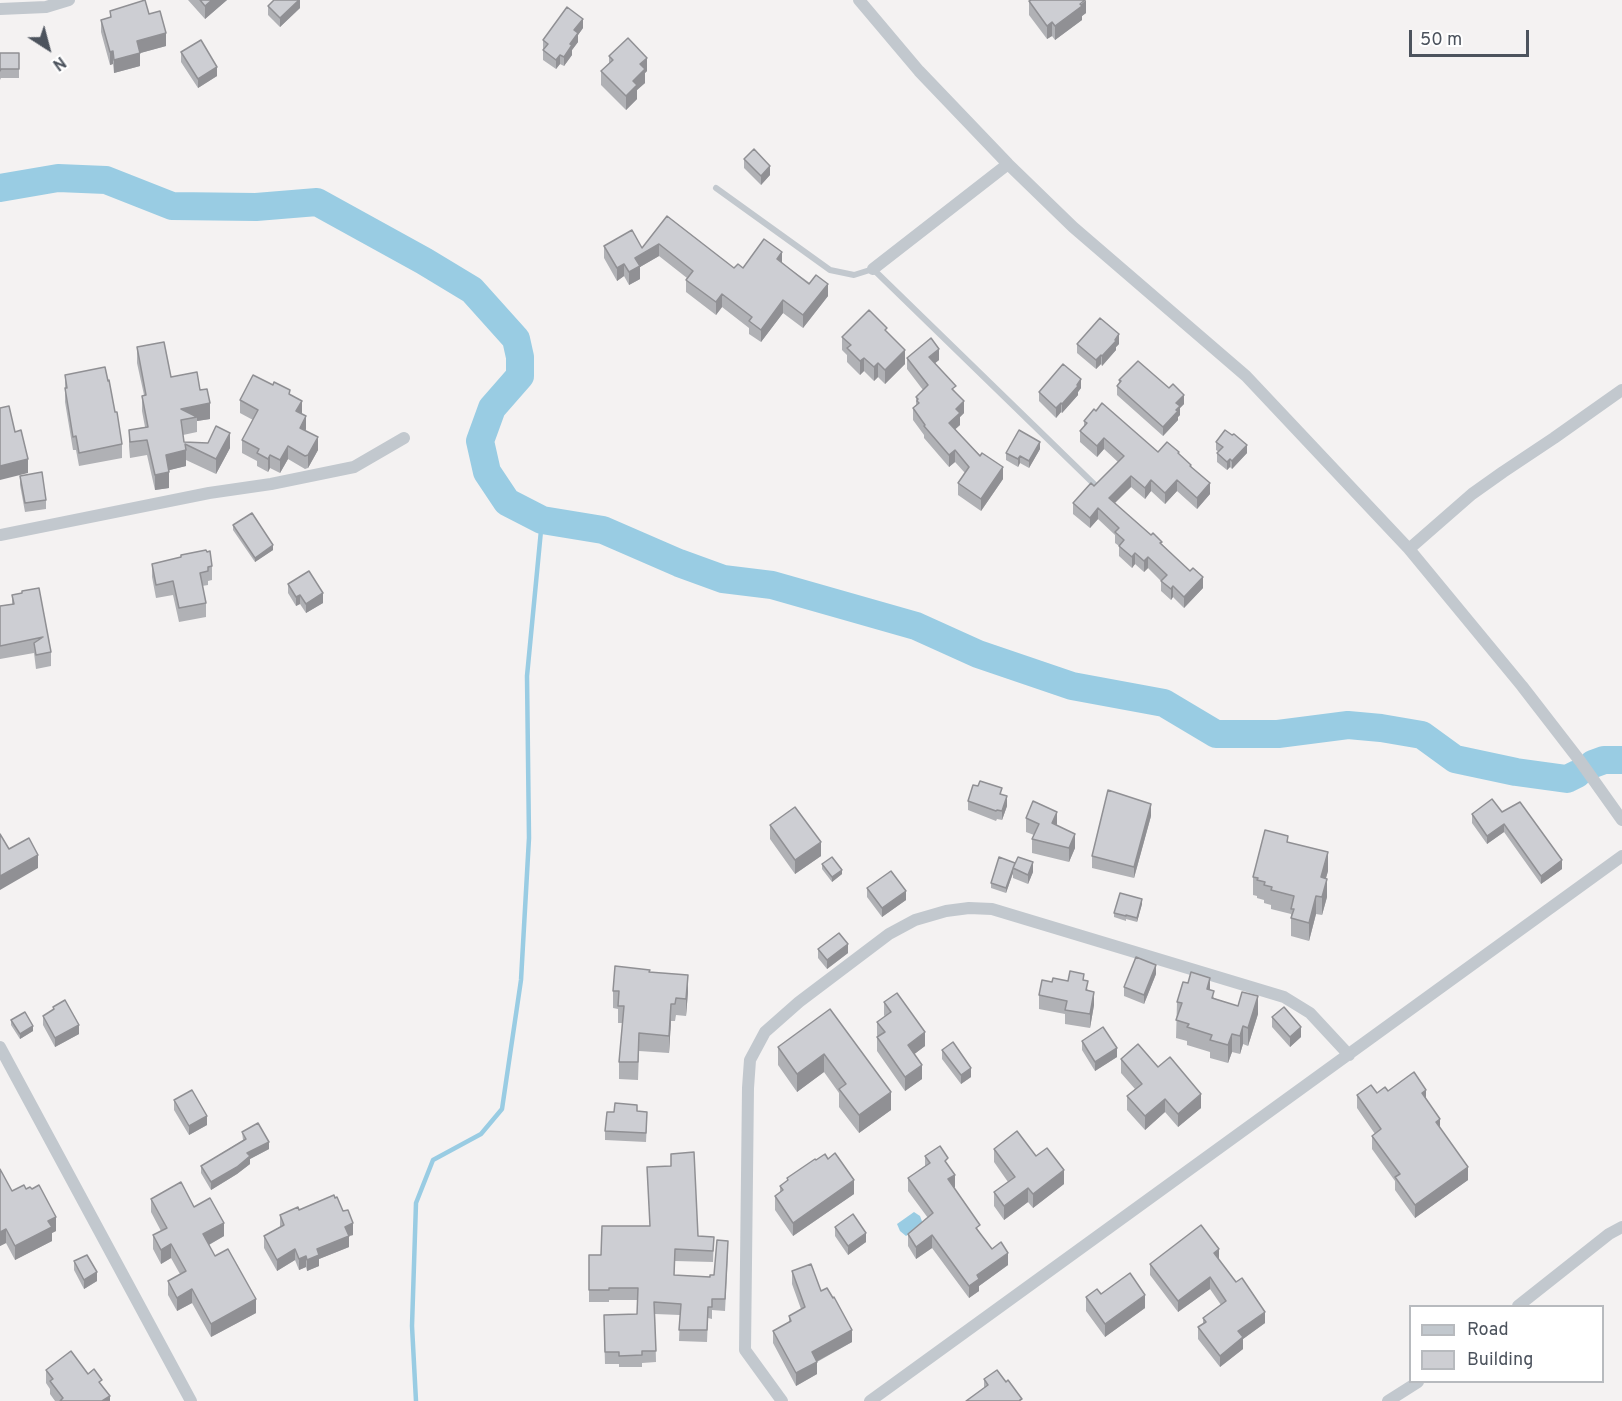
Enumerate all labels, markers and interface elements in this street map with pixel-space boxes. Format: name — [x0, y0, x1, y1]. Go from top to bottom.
north arrow — [18, 18, 78, 78]
scale bar — [1412, 18, 1532, 56]
text: 50 m — [1420, 29, 1462, 52]
text: N — [48, 51, 69, 74]
legend — [1409, 1305, 1604, 1383]
text: Road — [1467, 1319, 1509, 1342]
text: Building — [1467, 1349, 1533, 1372]

